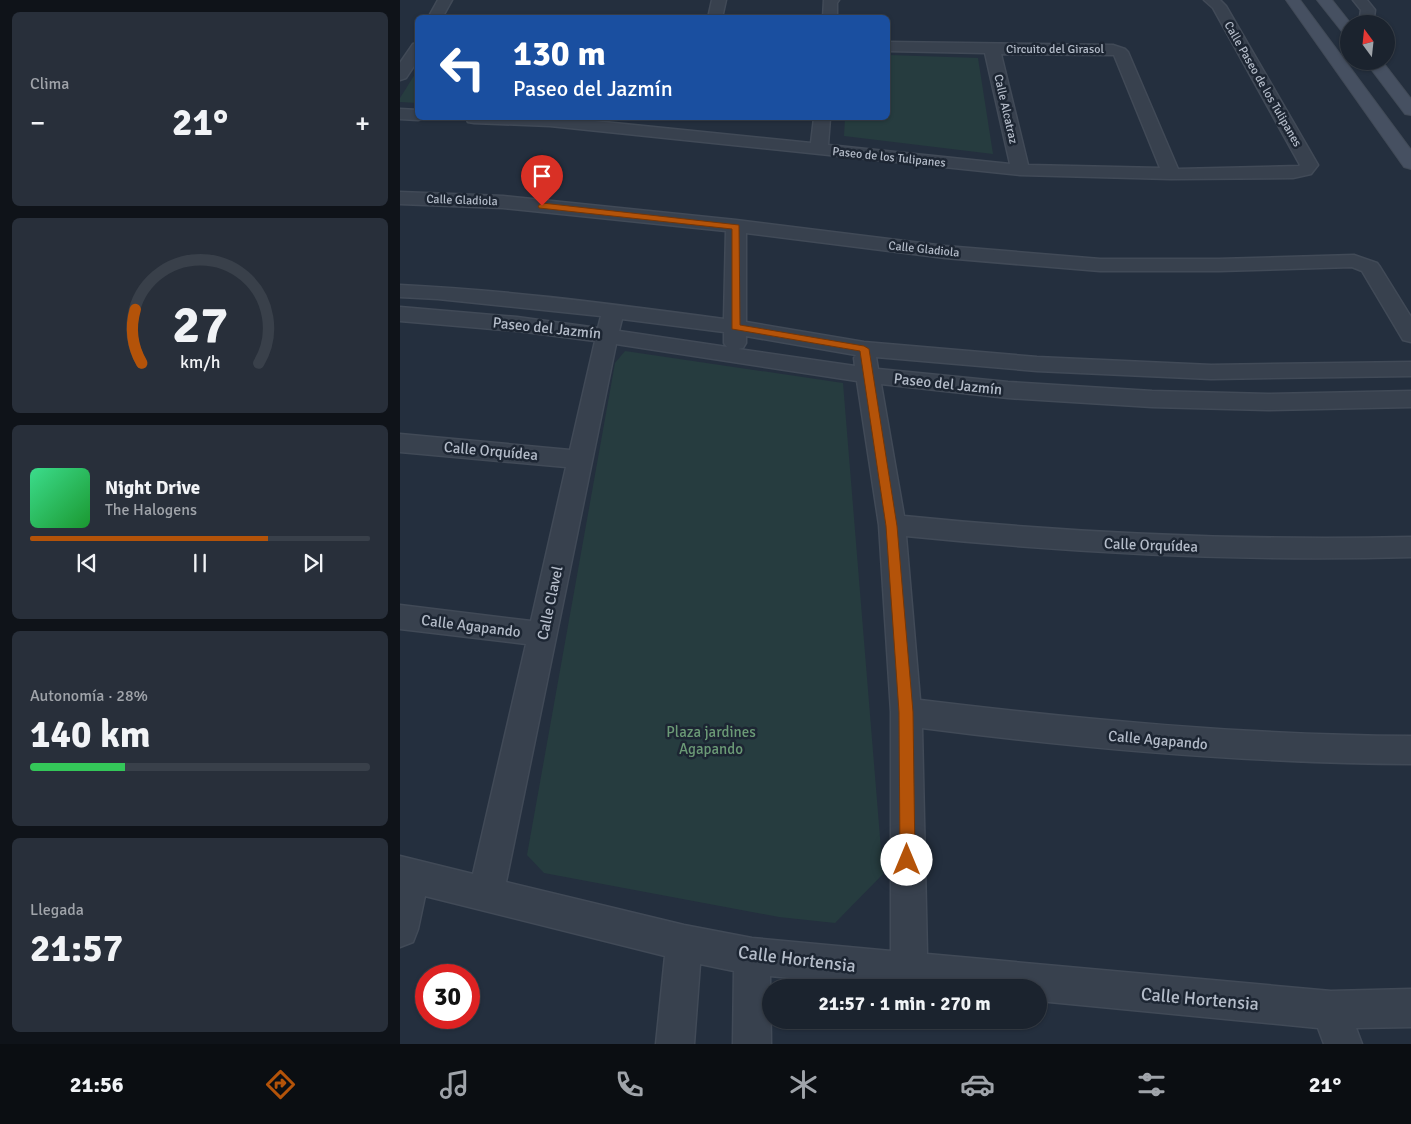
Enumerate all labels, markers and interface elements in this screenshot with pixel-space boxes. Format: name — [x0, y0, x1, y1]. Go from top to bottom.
north arrow — [1340, 15, 1395, 70]
map controls — [1340, 15, 1395, 70]
street label: Calle Paseo de los Tulipanes — [1220, 19, 1305, 150]
text: 130 m — [513, 32, 606, 75]
icon: left — [430, 35, 495, 100]
street label: Circuito del Girasol — [1006, 42, 1104, 57]
street label: Calle Alcatraz — [990, 73, 1021, 145]
text: Clima — [30, 74, 69, 94]
text: Paseo del Jazmín — [513, 75, 673, 102]
text: 21° — [172, 99, 228, 146]
text: − — [30, 106, 45, 140]
text: + — [355, 106, 370, 140]
street label: Paseo de los Tulipanes — [832, 144, 946, 171]
pin — [521, 155, 563, 206]
icon: arrive — [528, 162, 556, 190]
street label: Calle Gladiola — [426, 192, 498, 209]
street label: Calle Gladiola — [888, 238, 960, 261]
text: 27 — [172, 293, 228, 357]
street label: Paseo del Jazmín — [492, 313, 602, 343]
text: km/h — [180, 351, 220, 373]
street label: Paseo del Jazmín — [893, 369, 1003, 399]
street label: Calle Orquídea — [443, 438, 539, 464]
text: Night Drive — [105, 476, 200, 500]
text: The Halogens — [105, 500, 197, 520]
street label: Calle Orquídea — [1104, 534, 1198, 556]
icon: previous — [73, 549, 101, 577]
icon: pause — [186, 549, 214, 577]
icon: next — [299, 549, 327, 577]
street label: Calle Clavel — [533, 564, 567, 642]
street label: Calle Agapando — [420, 611, 522, 641]
text: Autonomía · 28% — [30, 686, 148, 706]
text: 140 km — [30, 711, 151, 758]
park label: Plaza jardines Agapando — [666, 723, 756, 758]
street label: Calle Agapando — [1107, 727, 1209, 753]
position arrow — [880, 833, 932, 885]
text: Llegada — [30, 900, 84, 920]
text: 21:57 — [30, 925, 123, 972]
street label: Calle Hortensia — [737, 941, 857, 977]
speed limit sign: 30 — [415, 964, 480, 1029]
street label: Calle Hortensia — [1140, 983, 1260, 1015]
text: 21:57 · 1 min · 270 m — [818, 992, 991, 1016]
icon: directions — [263, 1067, 298, 1102]
icon: music — [437, 1067, 472, 1102]
icon: phone — [612, 1067, 647, 1102]
icon: climate — [786, 1067, 821, 1102]
icon: car — [960, 1067, 995, 1102]
icon: filters — [1134, 1067, 1169, 1102]
text: 21:56 — [70, 1071, 124, 1098]
text: 21° — [1309, 1071, 1341, 1098]

